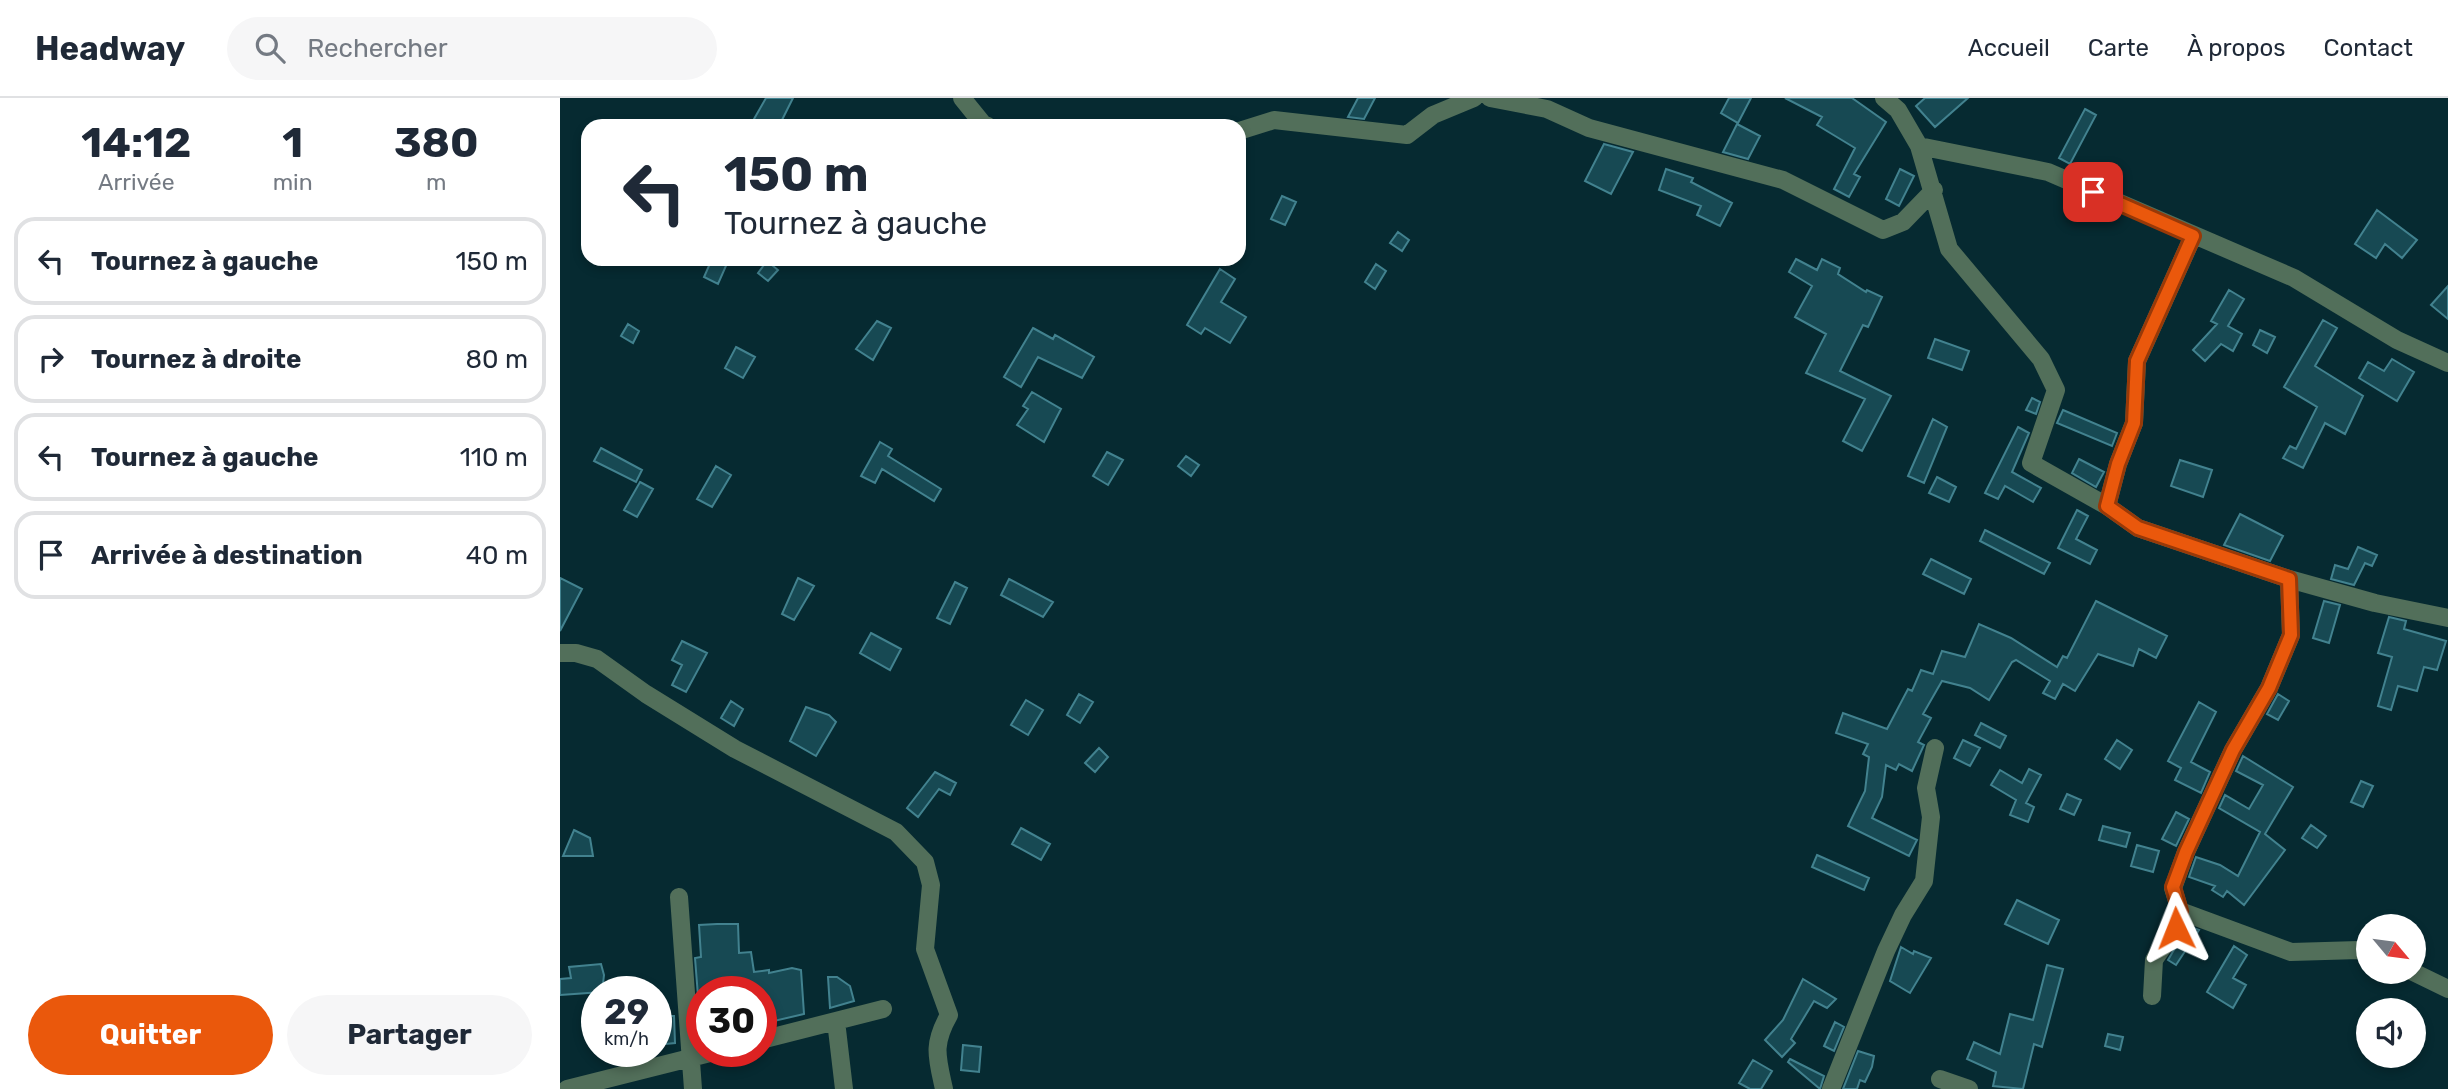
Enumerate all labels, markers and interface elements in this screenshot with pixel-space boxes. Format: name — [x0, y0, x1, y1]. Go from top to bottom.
search box — [227, 17, 717, 80]
text: Headway — [35, 29, 185, 68]
icon: search — [251, 29, 289, 67]
text: Rechercher — [307, 33, 448, 64]
text: Accueil — [1968, 34, 2050, 62]
text: Carte — [2088, 34, 2149, 62]
text: À propos — [2187, 34, 2286, 62]
text: Contact — [2324, 34, 2413, 62]
text: 14:12 — [81, 118, 191, 168]
text: 1 — [282, 118, 303, 168]
text: 380 — [394, 118, 479, 168]
text: 150 m — [724, 145, 869, 203]
icon: left — [609, 147, 700, 238]
pin — [2063, 162, 2123, 222]
text: Arrivée — [98, 168, 175, 196]
text: min — [273, 168, 313, 196]
text: m — [426, 168, 447, 196]
icon: arrive — [2074, 173, 2112, 211]
text: Tournez à gauche — [724, 204, 987, 242]
icon: left — [32, 242, 70, 280]
text: Tournez à gauche — [91, 246, 319, 277]
text: 150 m — [455, 246, 528, 277]
icon: right — [32, 340, 70, 378]
text: Tournez à droite — [91, 344, 301, 375]
text: 80 m — [465, 344, 528, 375]
icon: left — [32, 438, 70, 476]
text: Tournez à gauche — [91, 442, 319, 473]
text: 110 m — [460, 442, 528, 473]
icon: arrive — [32, 536, 70, 574]
text: Arrivée à destination — [91, 540, 363, 571]
text: 40 m — [466, 540, 528, 571]
position arrow — [2139, 891, 2213, 965]
north arrow — [2356, 914, 2426, 984]
map controls — [2356, 914, 2426, 1068]
speed limit sign: 30 — [686, 976, 777, 1067]
text: 29 — [604, 991, 649, 1033]
button: Quitter — [28, 995, 273, 1075]
button: Partager — [287, 995, 532, 1075]
button: sound — [2356, 998, 2426, 1068]
text: km/h — [604, 1028, 649, 1050]

